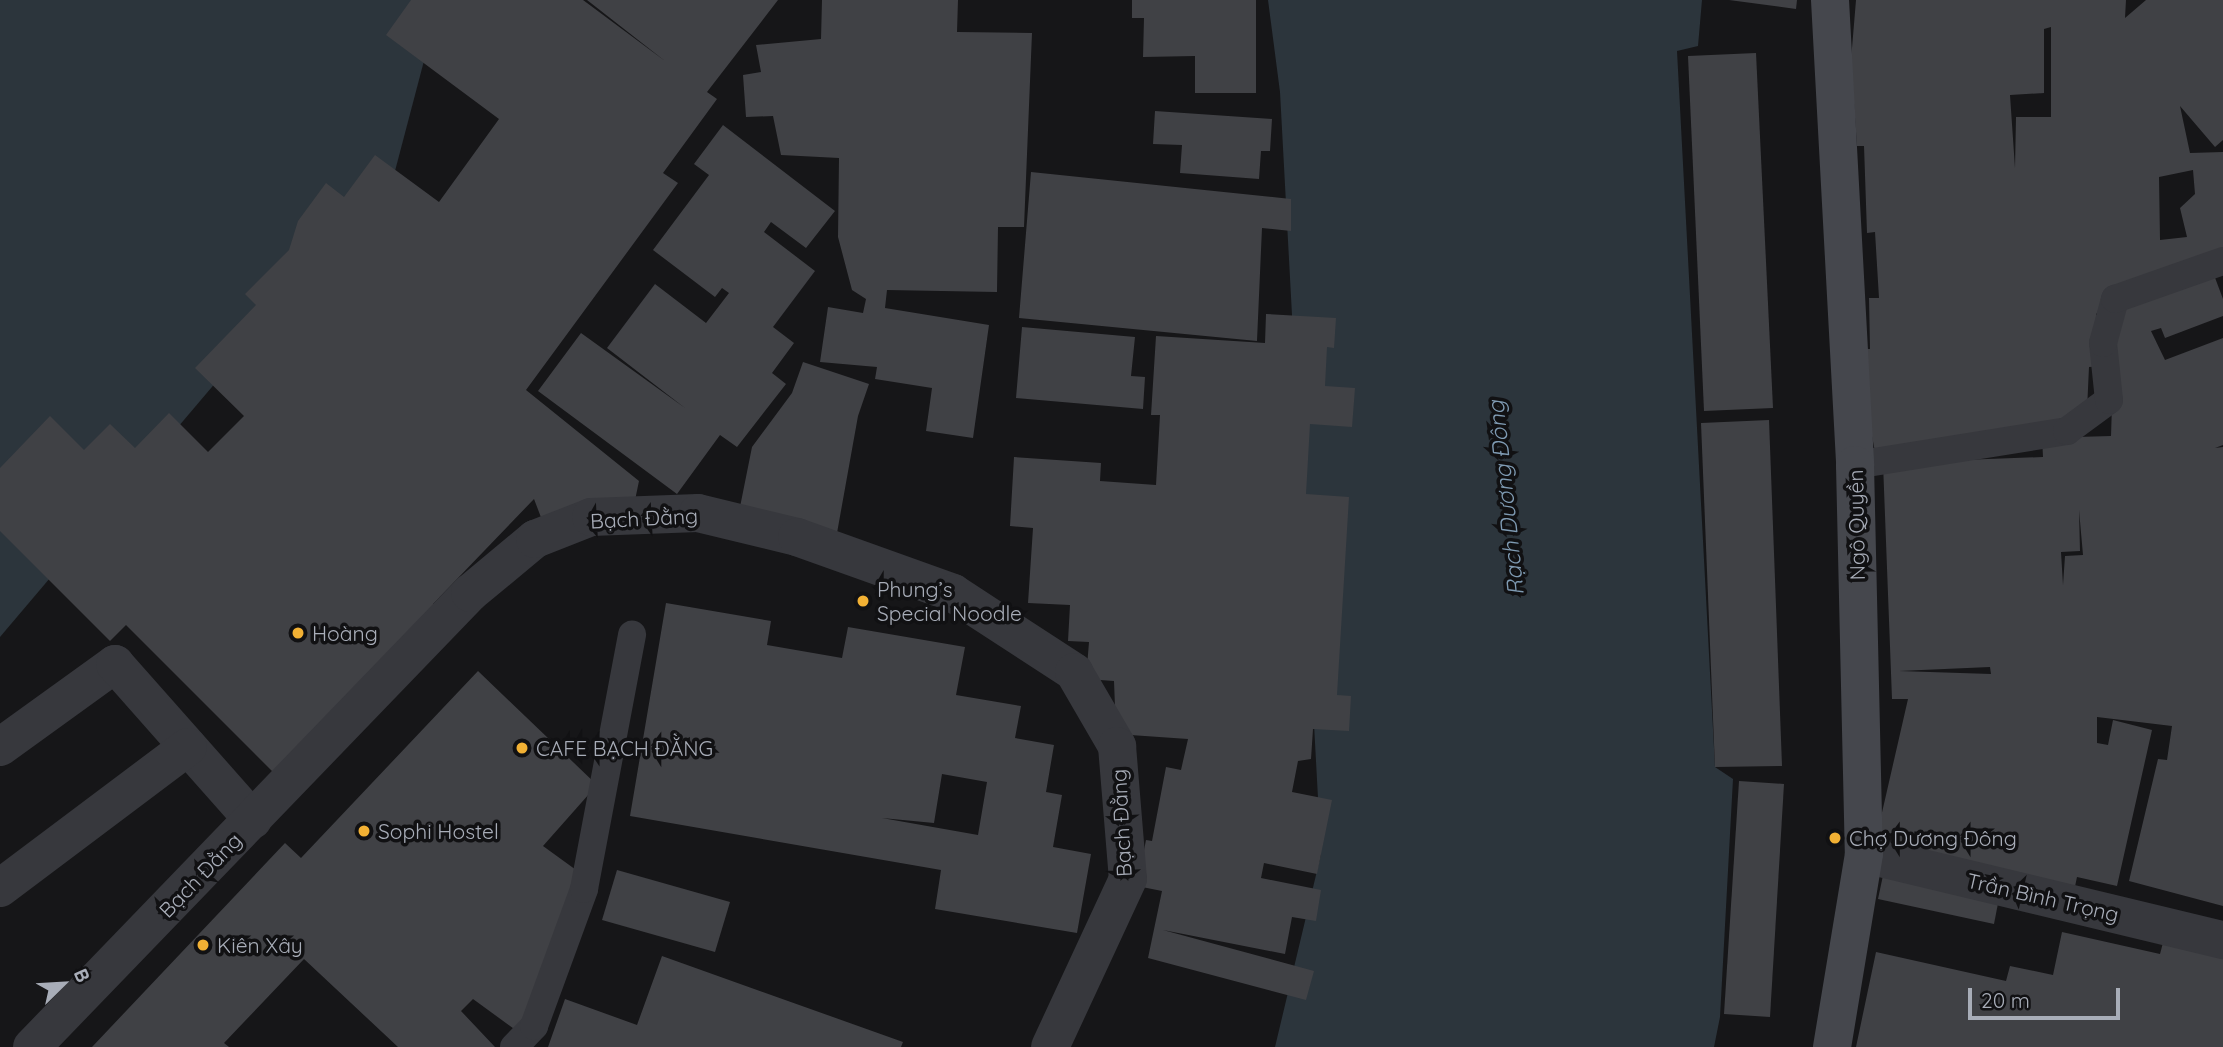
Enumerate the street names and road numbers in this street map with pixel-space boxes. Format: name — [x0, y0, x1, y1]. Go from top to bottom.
street label: Ngô Quyền — [1842, 469, 1870, 581]
street label: Bạch Đằng — [589, 503, 699, 533]
street label: Bạch Đằng — [1106, 768, 1136, 878]
street label: Bạch Đằng — [153, 827, 247, 923]
street label: Trần Bình Trọng — [1965, 867, 2121, 927]

